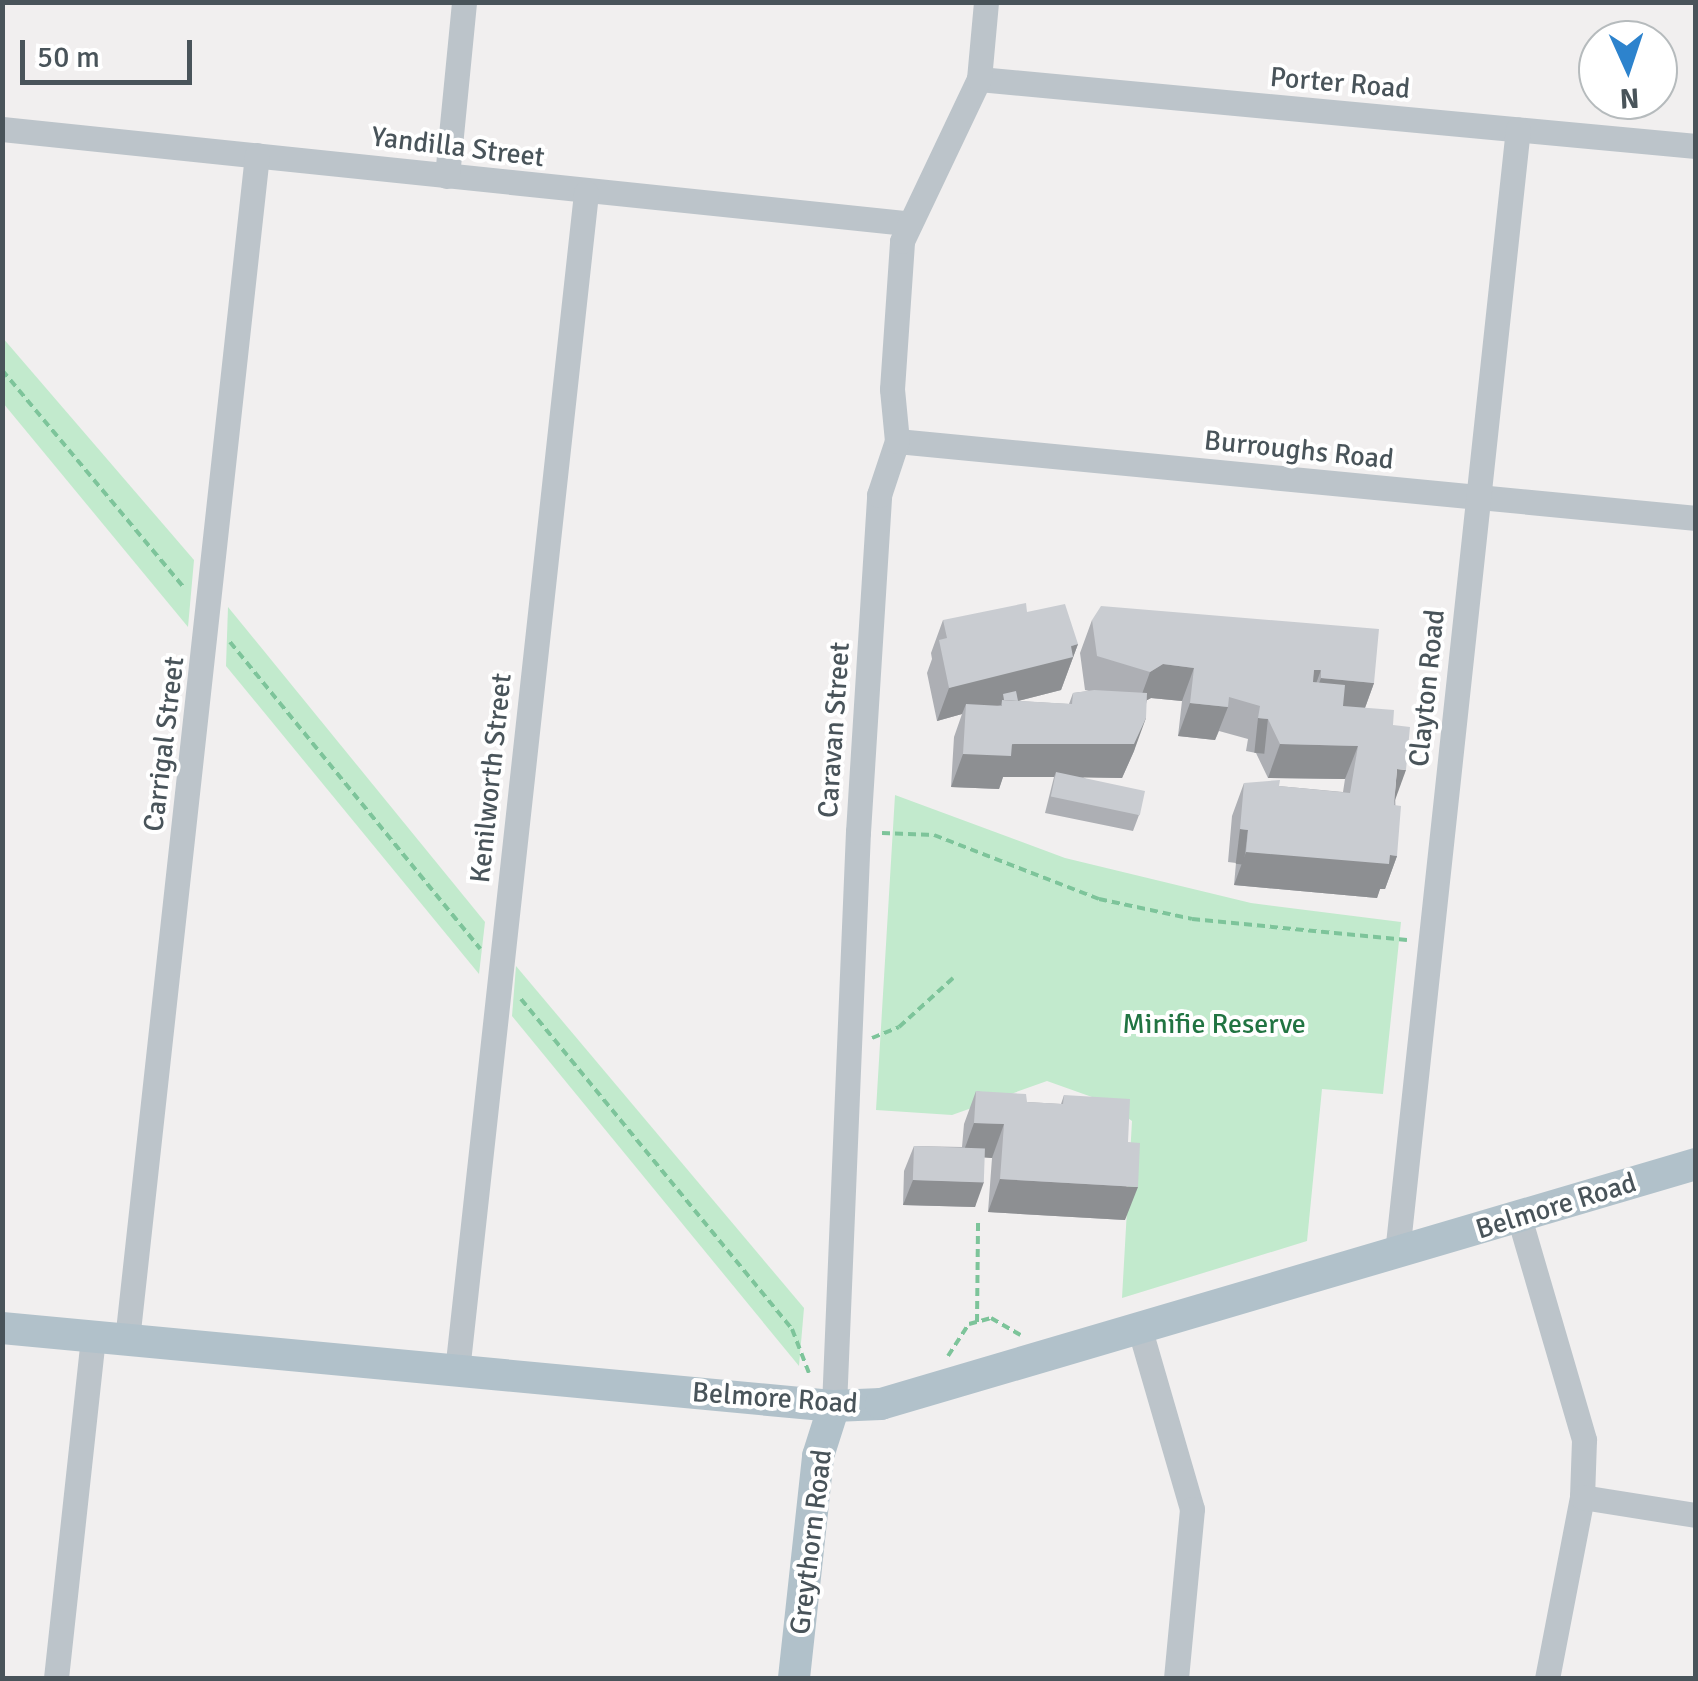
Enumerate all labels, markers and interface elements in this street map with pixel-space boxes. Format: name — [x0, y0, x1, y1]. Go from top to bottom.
scale bar — [25, 20, 198, 82]
north arrow — [1578, 20, 1678, 120]
text: 50 m — [37, 39, 100, 76]
street label: Porter Road — [1269, 60, 1411, 106]
text: N — [1619, 80, 1640, 115]
street label: Yandilla Street — [370, 120, 546, 174]
street label: Burroughs Road — [1202, 423, 1396, 477]
street label: Clayton Road — [1402, 608, 1452, 768]
street label: Caravan Street — [811, 641, 857, 819]
street label: Carrigal Street — [137, 655, 191, 833]
street label: Kenilworth Street — [463, 672, 519, 884]
park label: Minifie Reserve — [1122, 1007, 1306, 1041]
street label: Belmore Road — [1472, 1166, 1640, 1246]
street label: Belmore Road — [691, 1375, 859, 1421]
street label: Greythorn Road — [783, 1448, 839, 1636]

